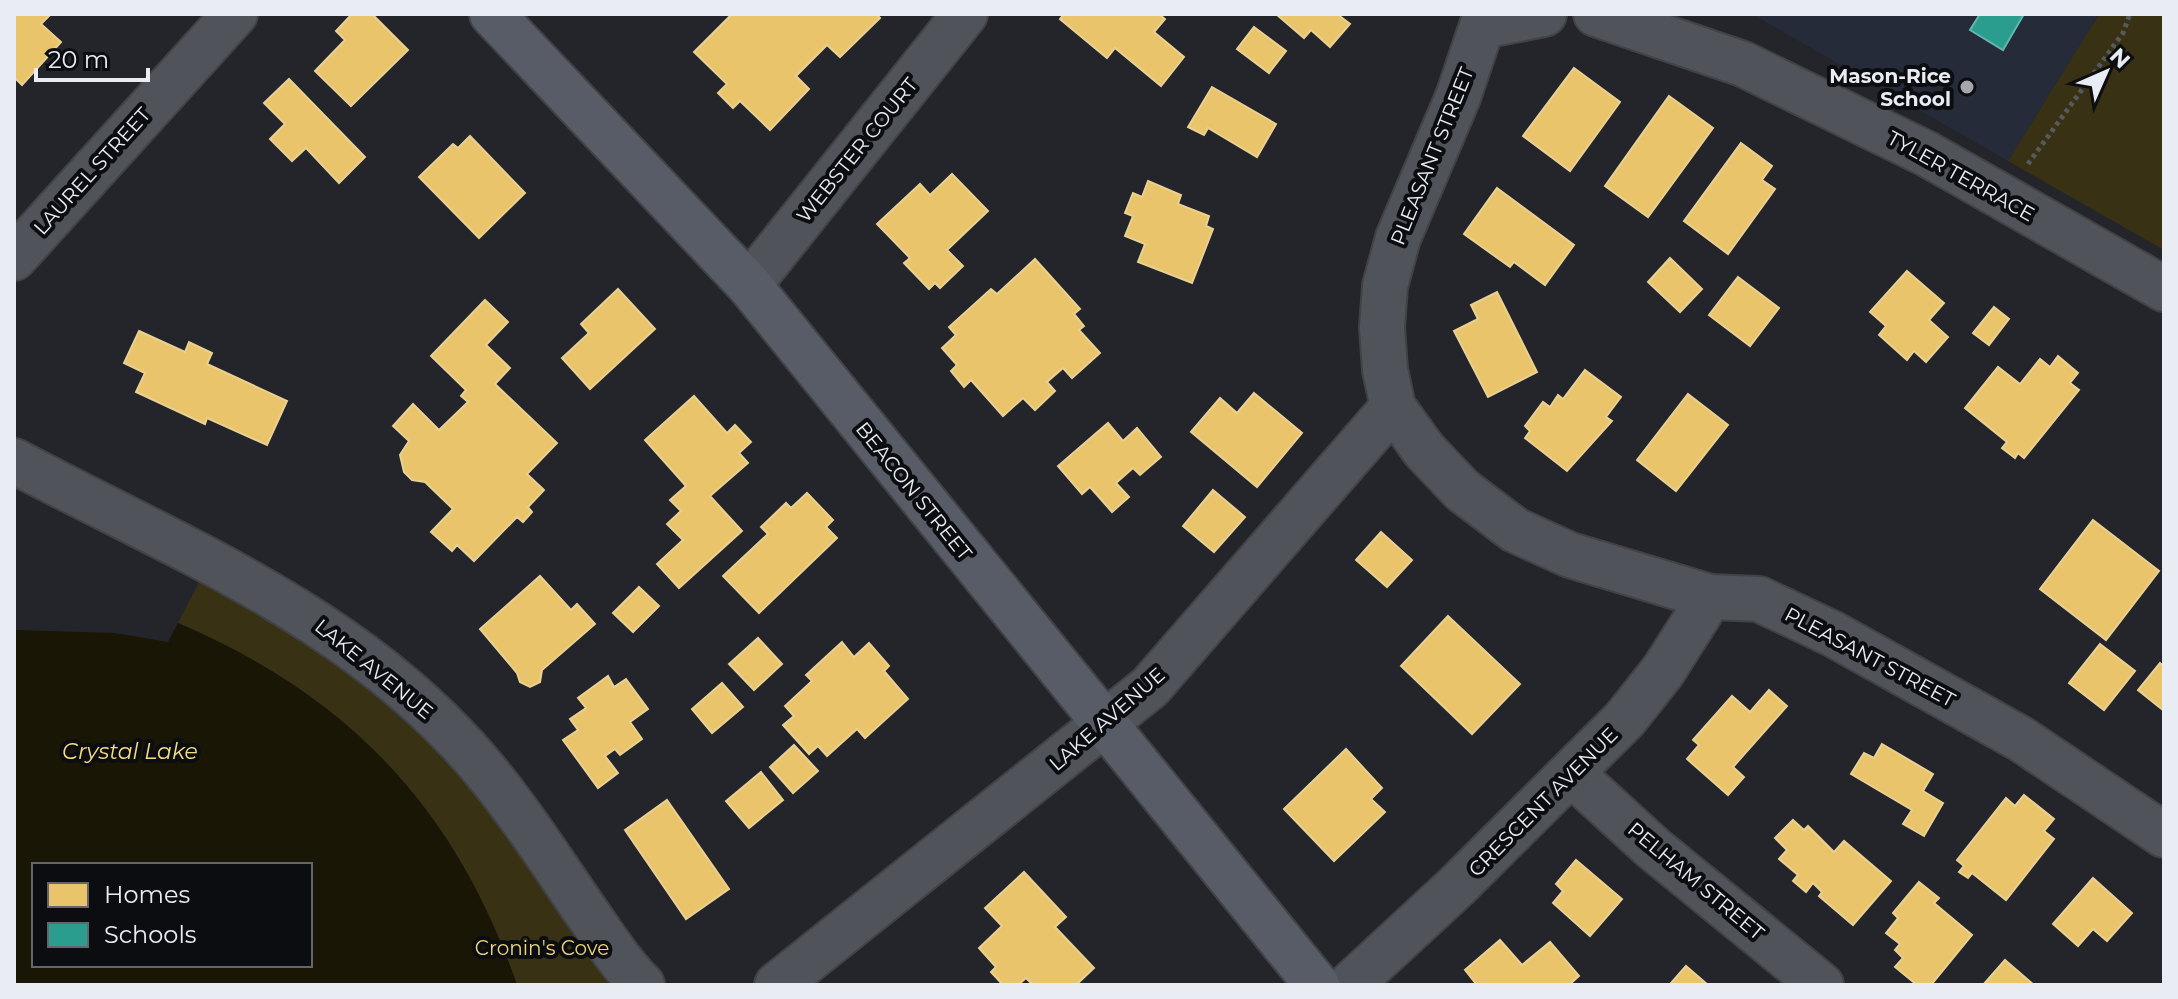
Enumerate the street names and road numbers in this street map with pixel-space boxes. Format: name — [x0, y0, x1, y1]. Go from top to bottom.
street label: PLEASANT STREET — [1385, 63, 1479, 248]
street label: WEBSTER COURT — [791, 73, 923, 227]
street label: LAUREL STREET — [29, 102, 156, 240]
street label: TYLER TERRACE — [1883, 126, 2039, 226]
street label: BEACON STREET — [851, 417, 977, 565]
street label: PLEASANT STREET — [1781, 602, 1960, 712]
street label: LAKE AVENUE — [310, 614, 438, 724]
street label: LAKE AVENUE — [1044, 662, 1170, 776]
street label: CRESCENT AVENUE — [1463, 722, 1623, 882]
street label: PELHAM STREET — [1623, 817, 1769, 945]

